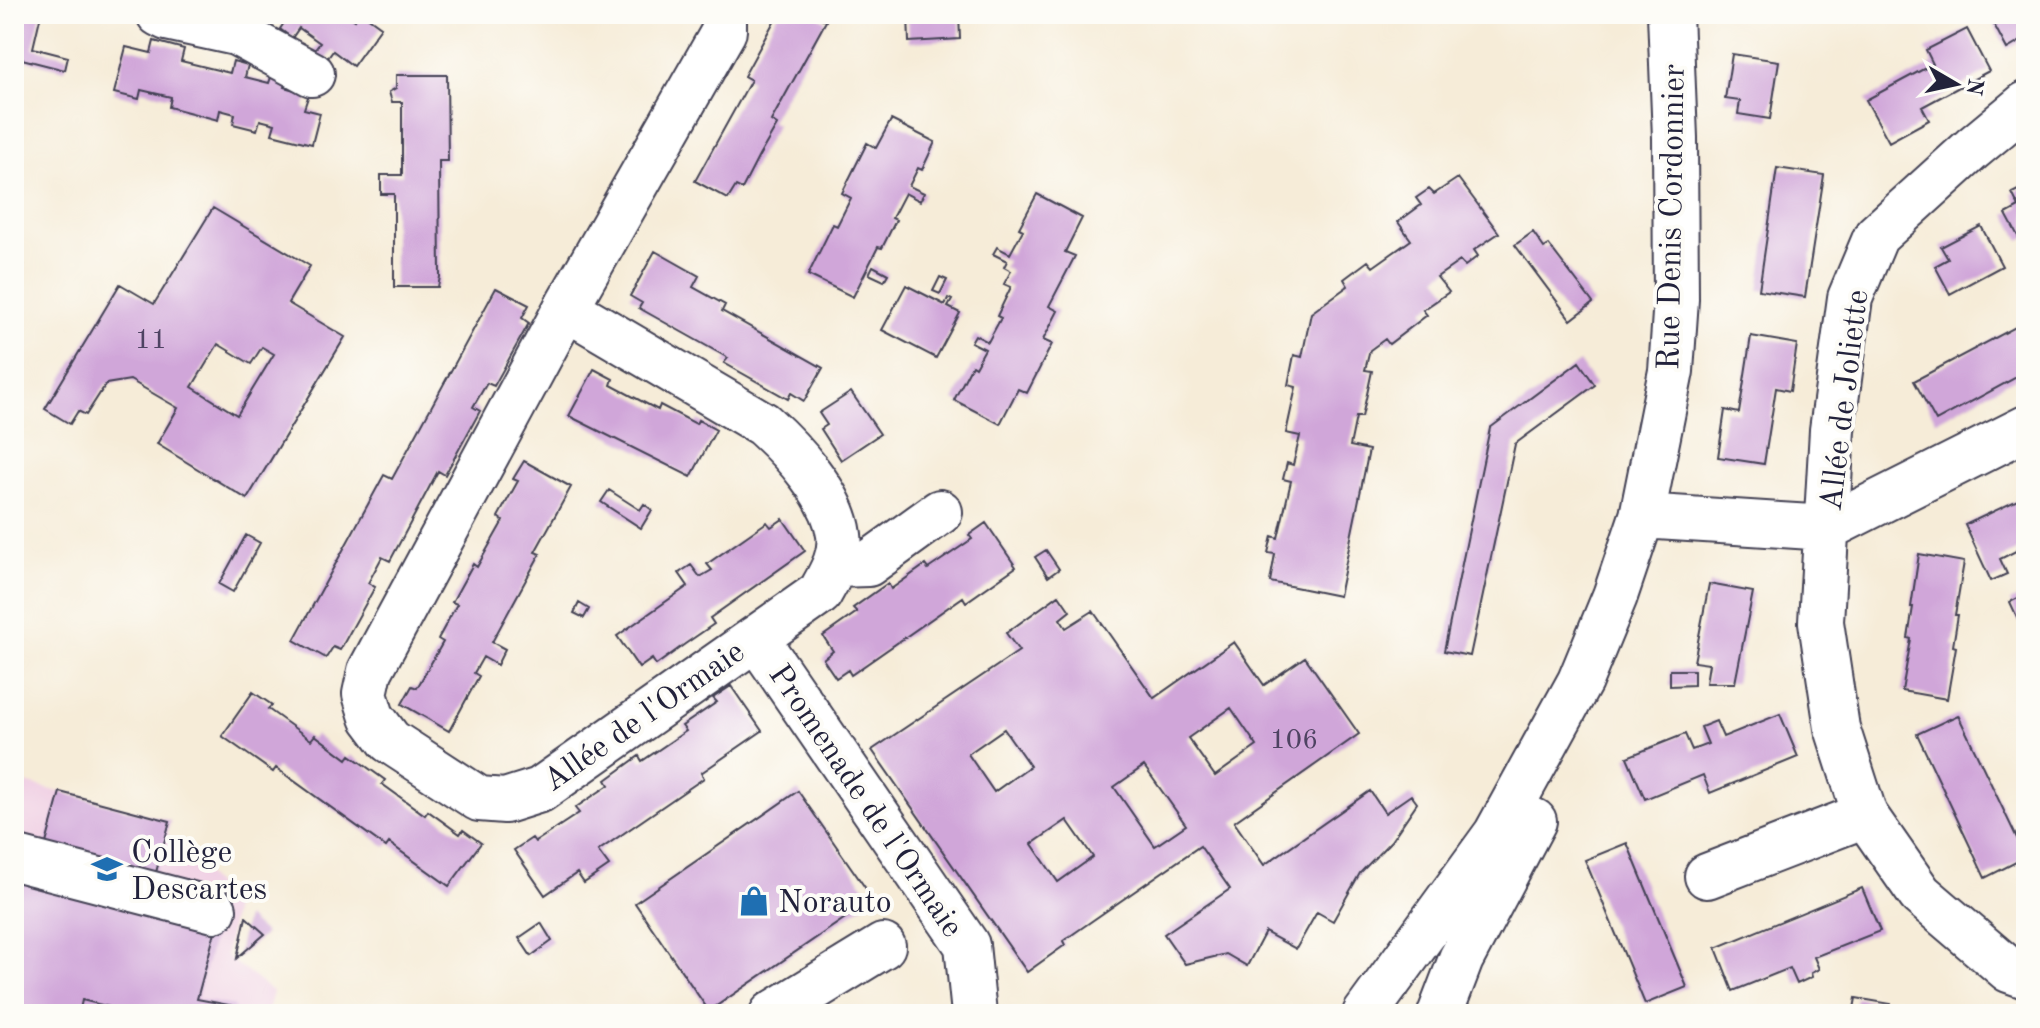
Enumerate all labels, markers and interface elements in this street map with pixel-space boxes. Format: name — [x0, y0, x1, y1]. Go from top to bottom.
north arrow — [1916, 44, 1996, 124]
street label: Rue Denis Cordonnier — [1654, 64, 1692, 370]
text: N — [1962, 77, 1986, 97]
street label: Allée de Joliette — [1817, 288, 1875, 513]
house number: 11 — [135, 327, 167, 355]
street label: Allée de l'Ormaie — [538, 636, 751, 799]
street label: Promenade de l'Ormaie — [761, 660, 968, 944]
house number: 106 — [1270, 727, 1318, 755]
place label: Collège Descartes — [131, 838, 267, 907]
school or university icon: Collège Descartes — [90, 852, 124, 886]
shop icon: Norauto — [737, 884, 771, 918]
place label: Norauto — [778, 888, 892, 920]

